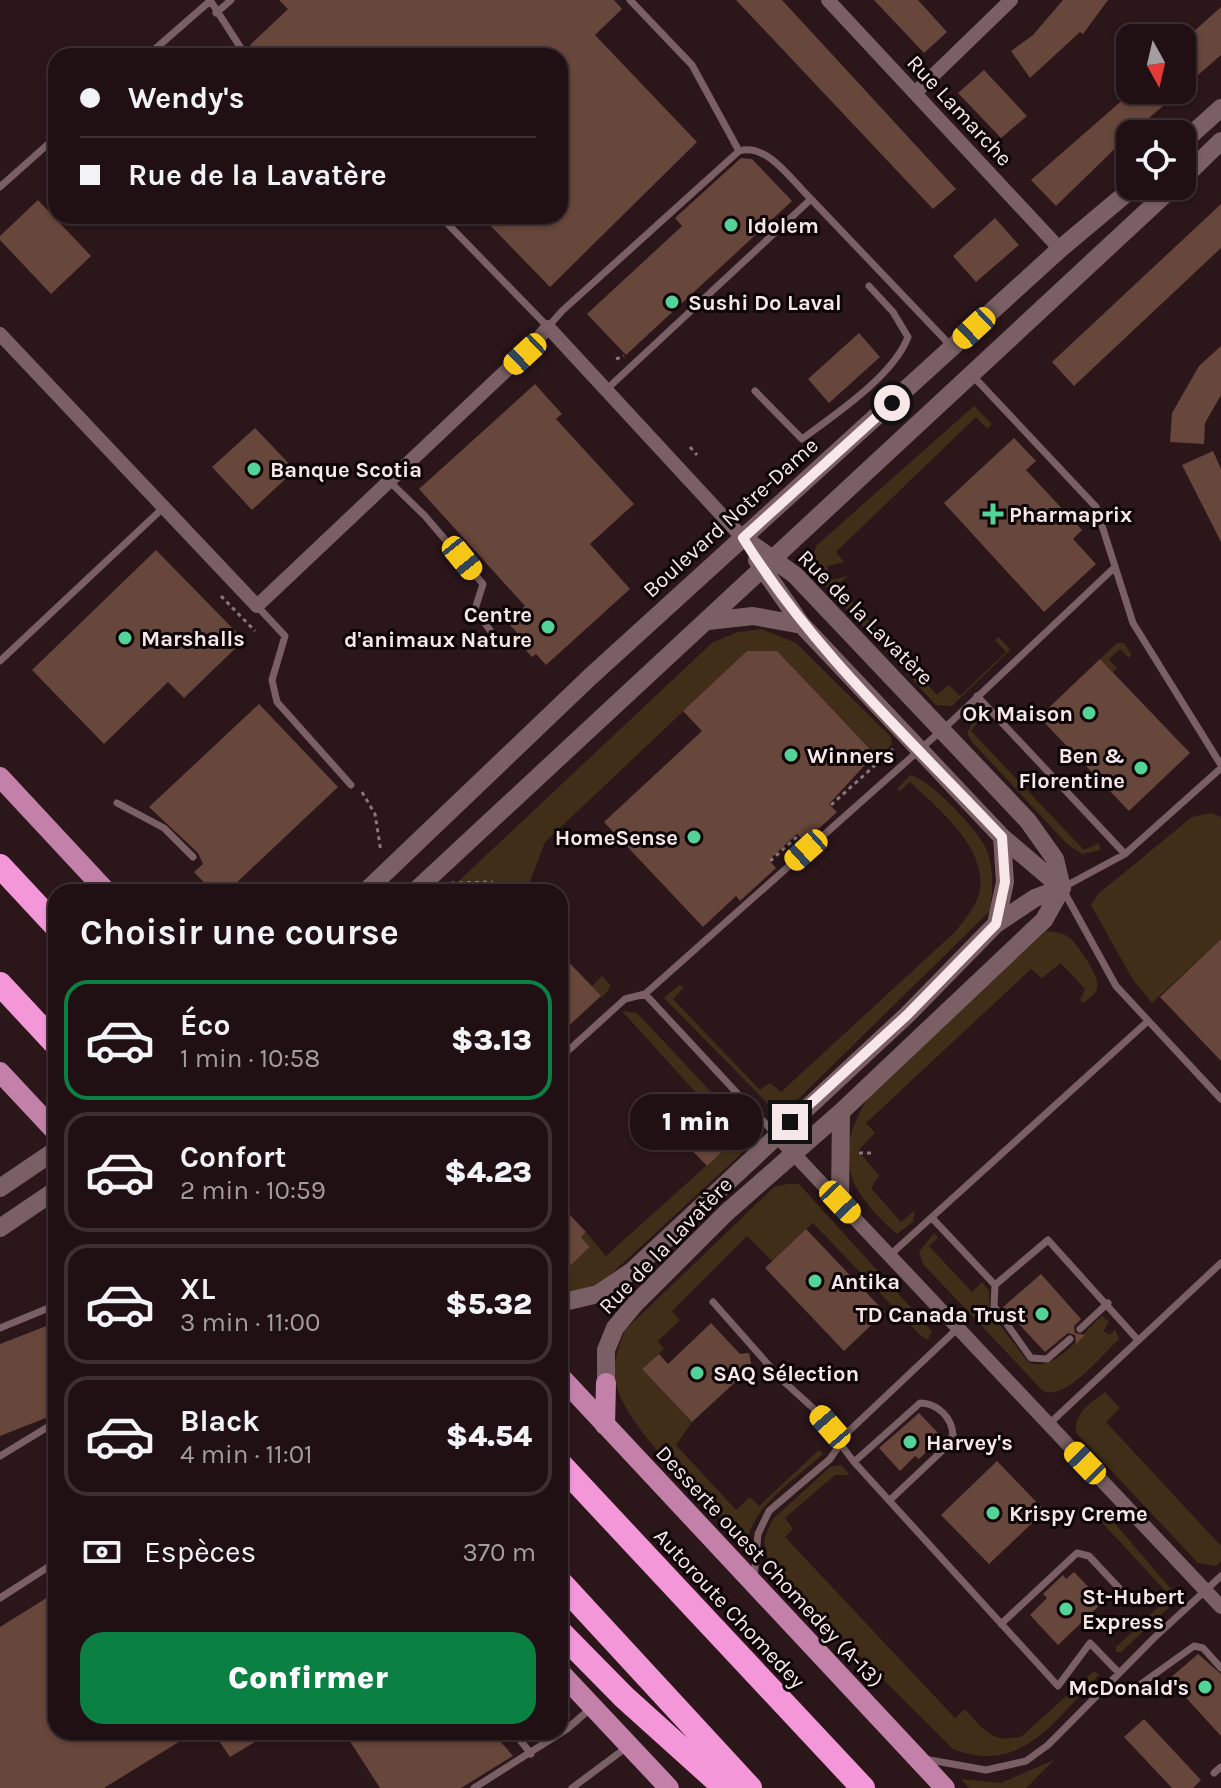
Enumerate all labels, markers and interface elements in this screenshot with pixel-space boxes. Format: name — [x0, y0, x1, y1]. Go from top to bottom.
north arrow — [1116, 24, 1196, 104]
map controls — [1116, 24, 1196, 200]
street label: Rue Lamarche — [901, 50, 1017, 172]
text: Wendy's — [128, 80, 245, 116]
button: locate — [1116, 120, 1196, 200]
text: Rue de la Lavatère — [128, 157, 387, 193]
place label: Idolem — [747, 213, 819, 239]
marker: Idolem — [722, 216, 740, 234]
place label: Sushi Do Laval — [688, 290, 842, 316]
marker: Sushi Do Laval — [663, 293, 681, 311]
car — [948, 303, 1000, 353]
car — [499, 329, 551, 379]
route start — [874, 385, 910, 421]
street label: Boulevard Notre-Dame — [638, 432, 824, 603]
place label: Banque Scotia — [270, 457, 422, 483]
marker: Banque Scotia — [245, 460, 263, 478]
place label: Pharmaprix — [1009, 502, 1132, 528]
marker: Pharmaprix — [984, 505, 1002, 523]
car — [438, 532, 486, 584]
street label: Rue de la Lavatère — [792, 545, 938, 691]
place label: Centre d'animaux Nature — [344, 602, 532, 653]
marker: Centre d'animaux Nature — [539, 618, 557, 636]
place label: Marshalls — [141, 626, 245, 652]
marker: Marshalls — [116, 629, 134, 647]
place label: Ok Maison — [962, 701, 1073, 727]
marker: Ok Maison — [1080, 704, 1098, 722]
place label: Winners — [807, 743, 894, 769]
place label: Ben & Florentine — [1019, 743, 1125, 794]
marker: Winners — [782, 746, 800, 764]
marker: Ben & Florentine — [1132, 759, 1150, 777]
place label: HomeSense — [555, 825, 678, 851]
car — [780, 825, 832, 875]
marker: HomeSense — [685, 828, 703, 846]
text: Choisir une course — [80, 911, 399, 953]
icon: car — [84, 1004, 156, 1076]
text: Éco — [180, 1007, 230, 1043]
text: $3.13 — [451, 1022, 532, 1058]
text: 1 min · 10:58 — [180, 1043, 320, 1074]
callout: 1 min — [630, 1094, 762, 1150]
route end — [772, 1104, 808, 1140]
text: 1 min — [662, 1106, 730, 1137]
icon: car — [84, 1136, 156, 1208]
text: Confort — [180, 1139, 286, 1175]
text: $4.23 — [444, 1154, 532, 1190]
street label: Rue de la Lavatère — [594, 1172, 738, 1320]
text: 2 min · 10:59 — [180, 1175, 326, 1206]
car — [815, 1176, 865, 1228]
icon: car — [84, 1268, 156, 1340]
place label: Antika — [831, 1269, 900, 1295]
text: XL — [180, 1271, 215, 1307]
marker: Antika — [806, 1272, 824, 1290]
text: $5.32 — [445, 1286, 532, 1322]
place label: TD Canada Trust — [856, 1302, 1026, 1328]
marker: TD Canada Trust — [1033, 1305, 1051, 1323]
text: 3 min · 11:00 — [180, 1307, 320, 1338]
place label: SAQ Sélection — [713, 1361, 859, 1387]
marker: SAQ Sélection — [688, 1364, 706, 1382]
icon: car — [84, 1400, 156, 1472]
car — [805, 1401, 855, 1453]
text: Black — [180, 1403, 260, 1439]
text: $4.54 — [446, 1418, 532, 1454]
place label: Harvey's — [926, 1430, 1013, 1456]
marker: Harvey's — [901, 1433, 919, 1451]
car — [1060, 1437, 1110, 1489]
text: 4 min · 11:01 — [180, 1439, 313, 1470]
street label: Desserte ouest Chomedey (A-13) — [650, 1440, 888, 1693]
place label: Krispy Creme — [1009, 1501, 1148, 1527]
marker: Krispy Creme — [984, 1504, 1002, 1522]
street label: Autoroute Chomedey — [648, 1523, 810, 1694]
icon: cash — [80, 1530, 124, 1574]
text: Espèces — [144, 1534, 256, 1570]
text: 370 m — [463, 1537, 536, 1568]
place label: St-Hubert Express — [1082, 1584, 1185, 1635]
marker: St-Hubert Express — [1057, 1600, 1075, 1618]
button: Confirmer — [80, 1632, 536, 1724]
place label: McDonald's — [1068, 1675, 1189, 1701]
marker: McDonald's — [1196, 1678, 1214, 1696]

